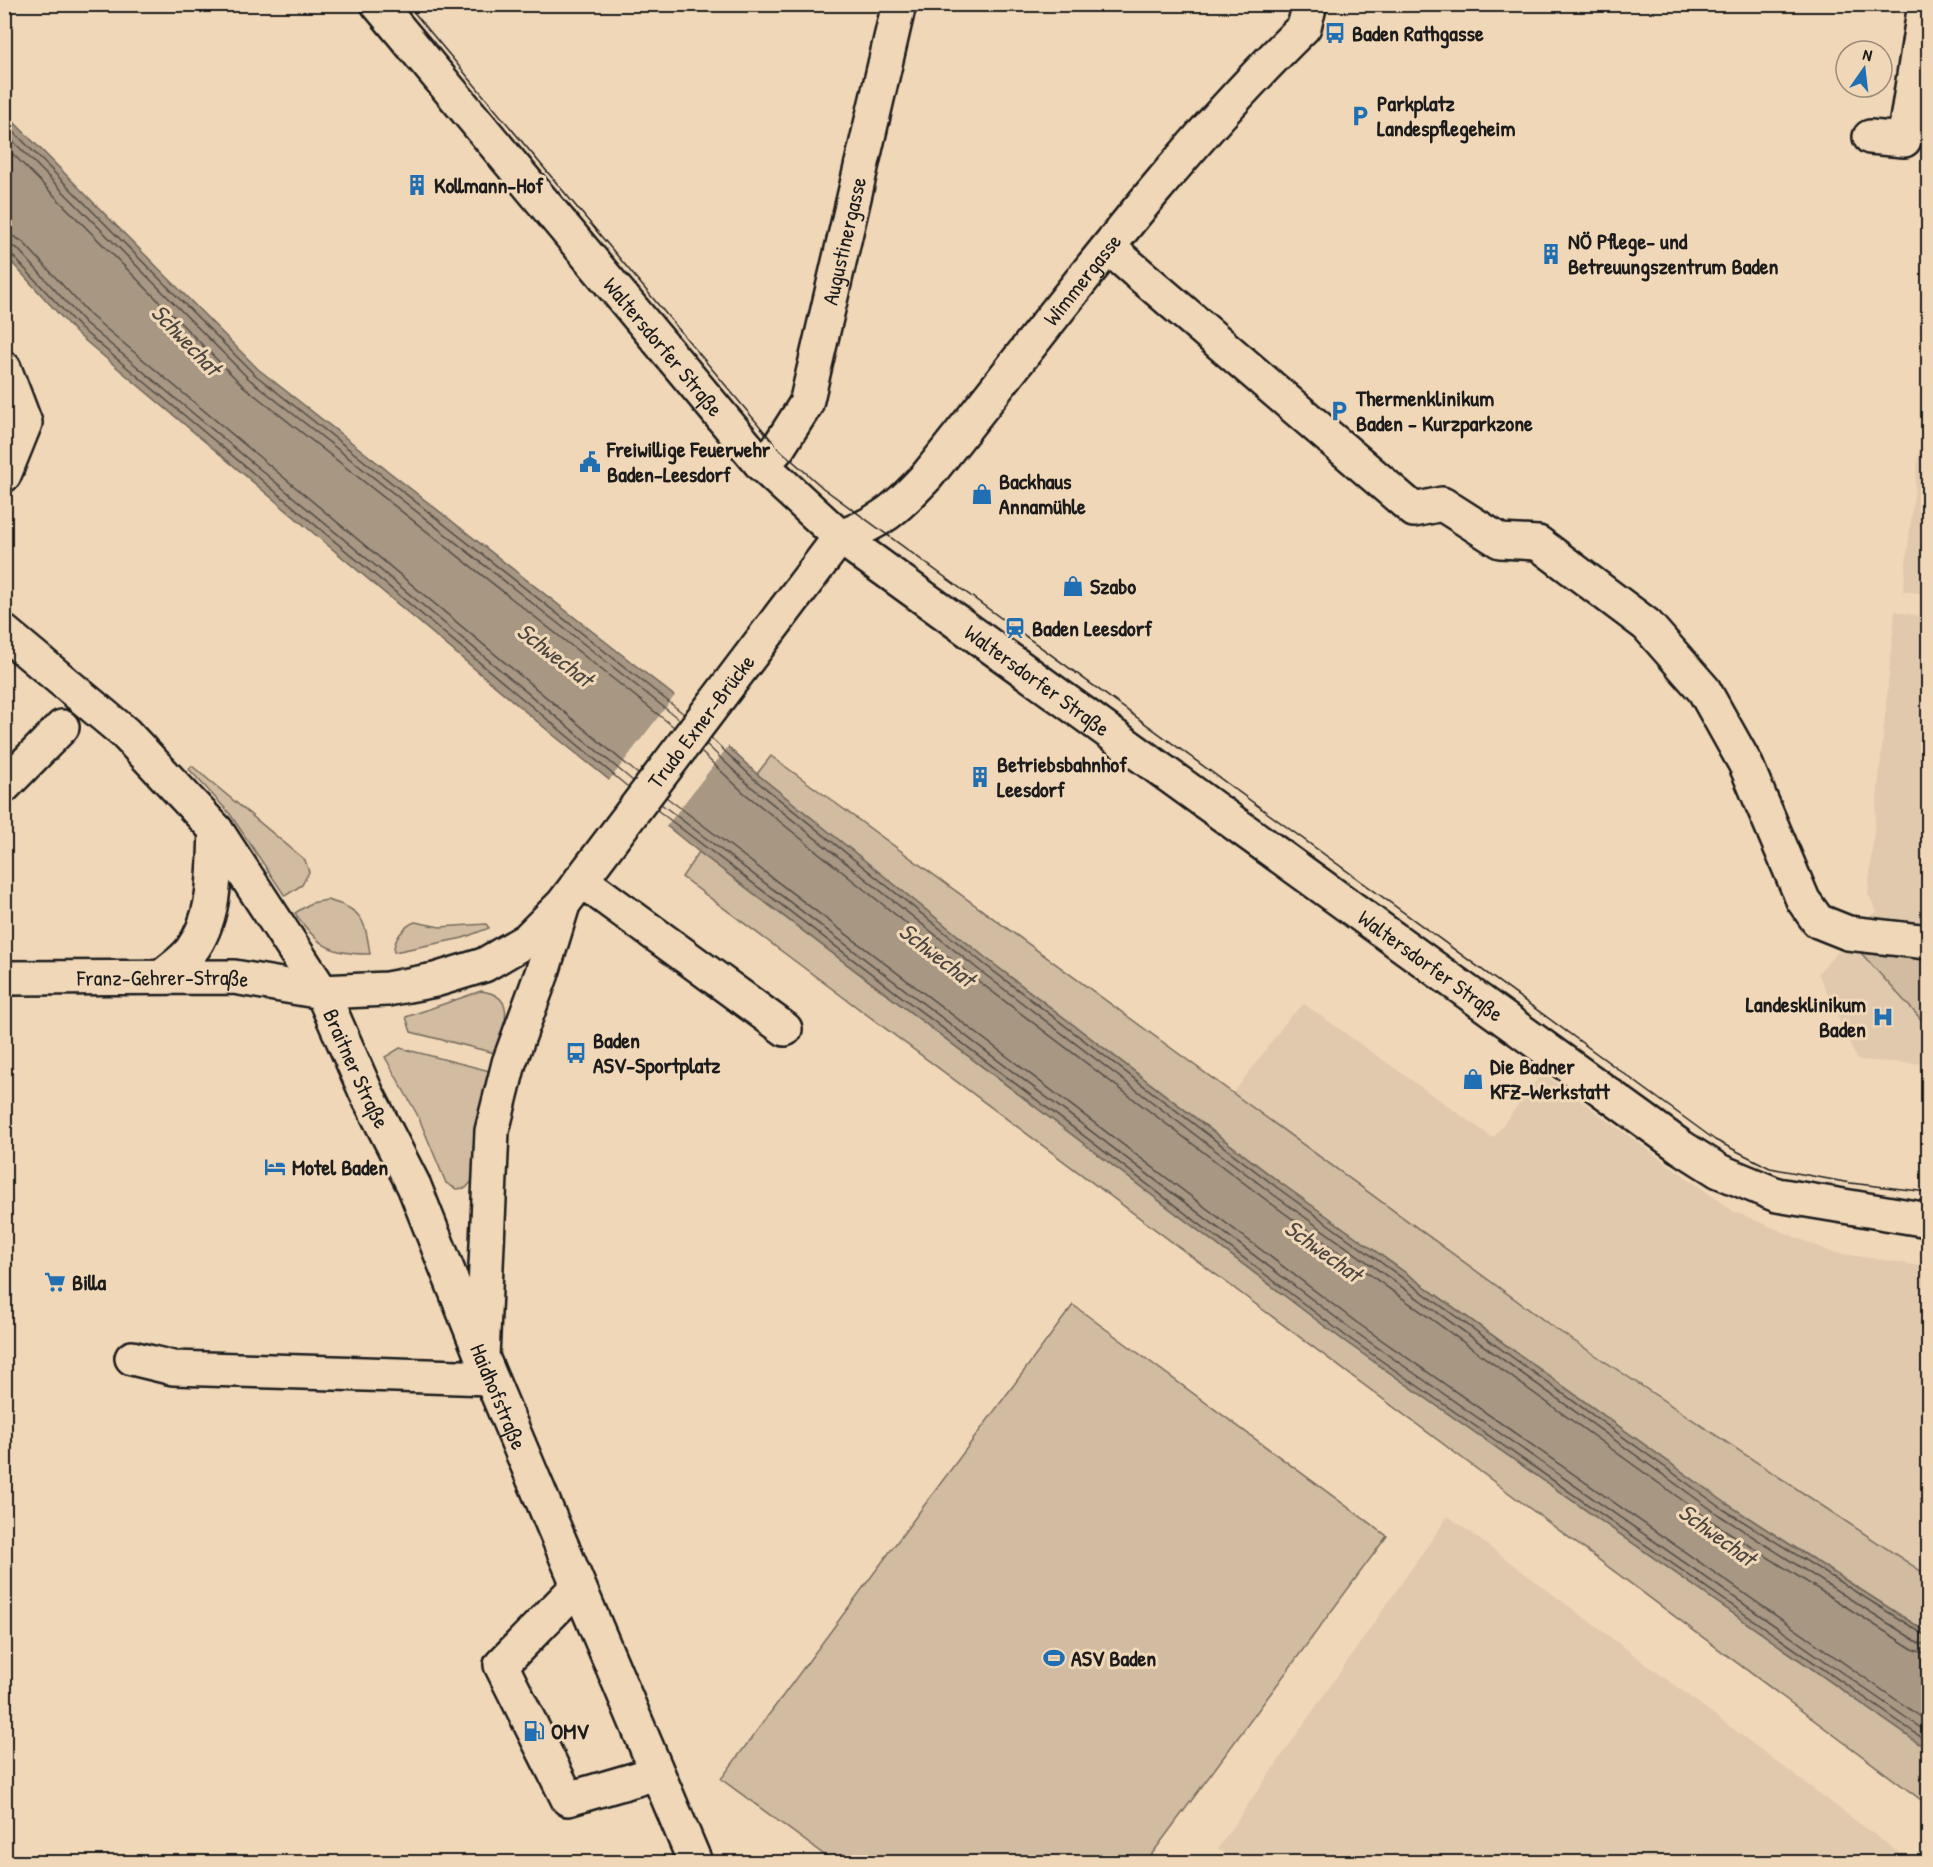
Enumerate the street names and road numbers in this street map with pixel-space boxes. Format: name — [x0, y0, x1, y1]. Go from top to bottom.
street label: Augustinergasse — [815, 174, 873, 308]
street label: Wimmergasse — [1036, 227, 1128, 332]
street label: Waltersdorfer Straße — [597, 271, 730, 423]
street label: Waltersdorfer Straße — [959, 617, 1116, 743]
street label: Trudo Exner-Brücke — [641, 648, 761, 794]
street label: Waltersdorfer Straße — [1352, 903, 1510, 1029]
street label: Franz-Gehrer-Straße — [76, 961, 252, 994]
street label: Braitner Straße — [316, 1004, 397, 1133]
street label: Haidhofstraße — [463, 1339, 534, 1454]

